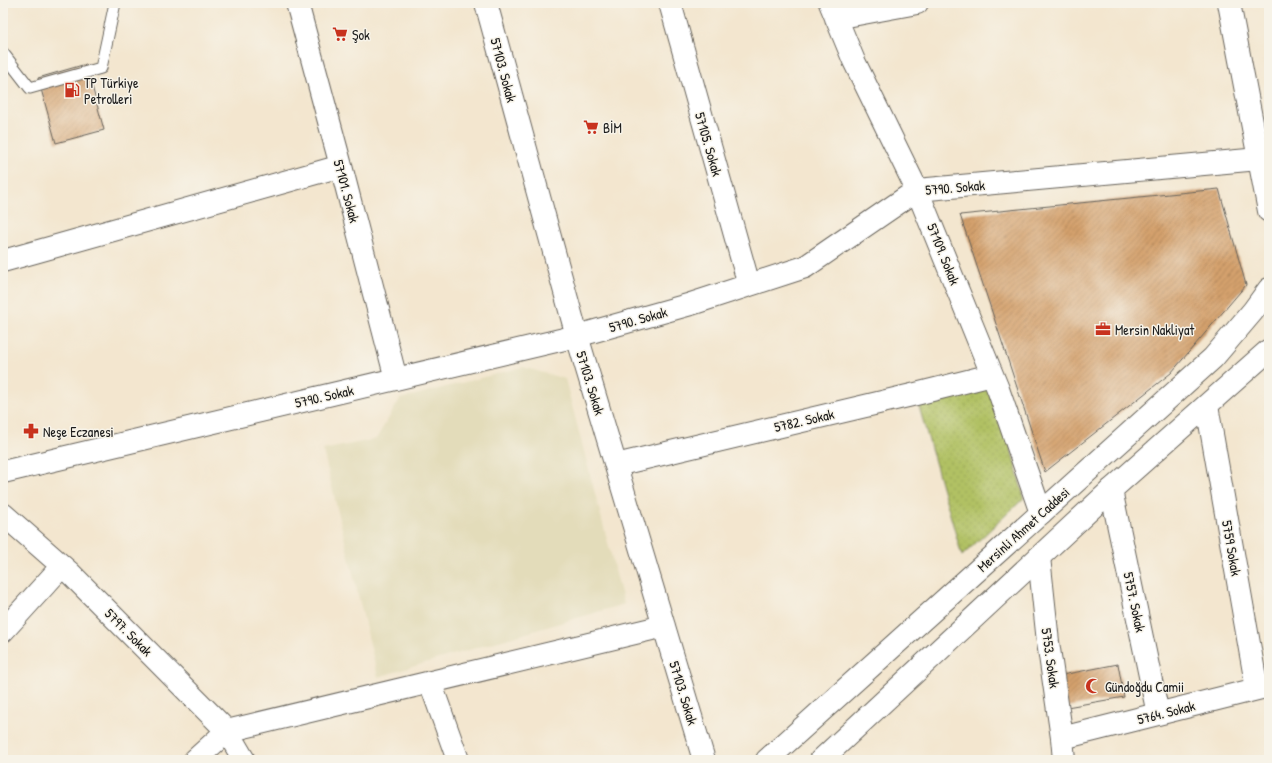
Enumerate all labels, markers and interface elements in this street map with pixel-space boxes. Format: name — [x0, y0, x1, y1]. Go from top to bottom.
supermarket icon: Şok — [331, 25, 349, 43]
place label: Şok — [352, 25, 370, 44]
street label: 57103. Sokak — [486, 36, 522, 104]
place label: TP Türkiye Petrolleri — [84, 73, 139, 108]
fuel station icon: TP Türkiye Petrolleri — [63, 81, 81, 99]
street label: 57105. Sokak — [691, 110, 727, 178]
supermarket icon: BİM — [582, 118, 600, 136]
place label: BİM — [603, 118, 622, 137]
street label: 57101. Sokak — [329, 157, 365, 225]
street label: 5790. Sokak — [924, 175, 986, 199]
street label: 57109. Sokak — [923, 220, 965, 288]
street label: 5790. Sokak — [607, 302, 669, 336]
office icon: Mersin Nakliyat — [1094, 320, 1112, 338]
place label: Mersin Nakliyat — [1115, 320, 1194, 340]
street label: 57103. Sokak — [572, 349, 610, 417]
street label: 5790. Sokak — [293, 380, 355, 412]
street label: 5782. Sokak — [772, 404, 836, 436]
pharmacy icon: Neşe Eczanesi — [22, 422, 40, 440]
place label: Neşe Eczanesi — [43, 422, 114, 441]
street label: Mersinli Ahmet Caddesi — [973, 482, 1073, 576]
street label: 5759 Sokak — [1218, 519, 1246, 578]
street label: 5757. Sokak — [1119, 570, 1151, 634]
street label: 5797. Sokak — [101, 604, 157, 660]
street label: 5753. Sokak — [1037, 627, 1065, 689]
street label: 57103. Sokak — [665, 659, 703, 727]
mosque icon: Gündoğdu Camii — [1084, 677, 1102, 695]
place label: Gündoğdu Camii — [1105, 677, 1184, 697]
street label: 5764. Sokak — [1135, 696, 1197, 728]

